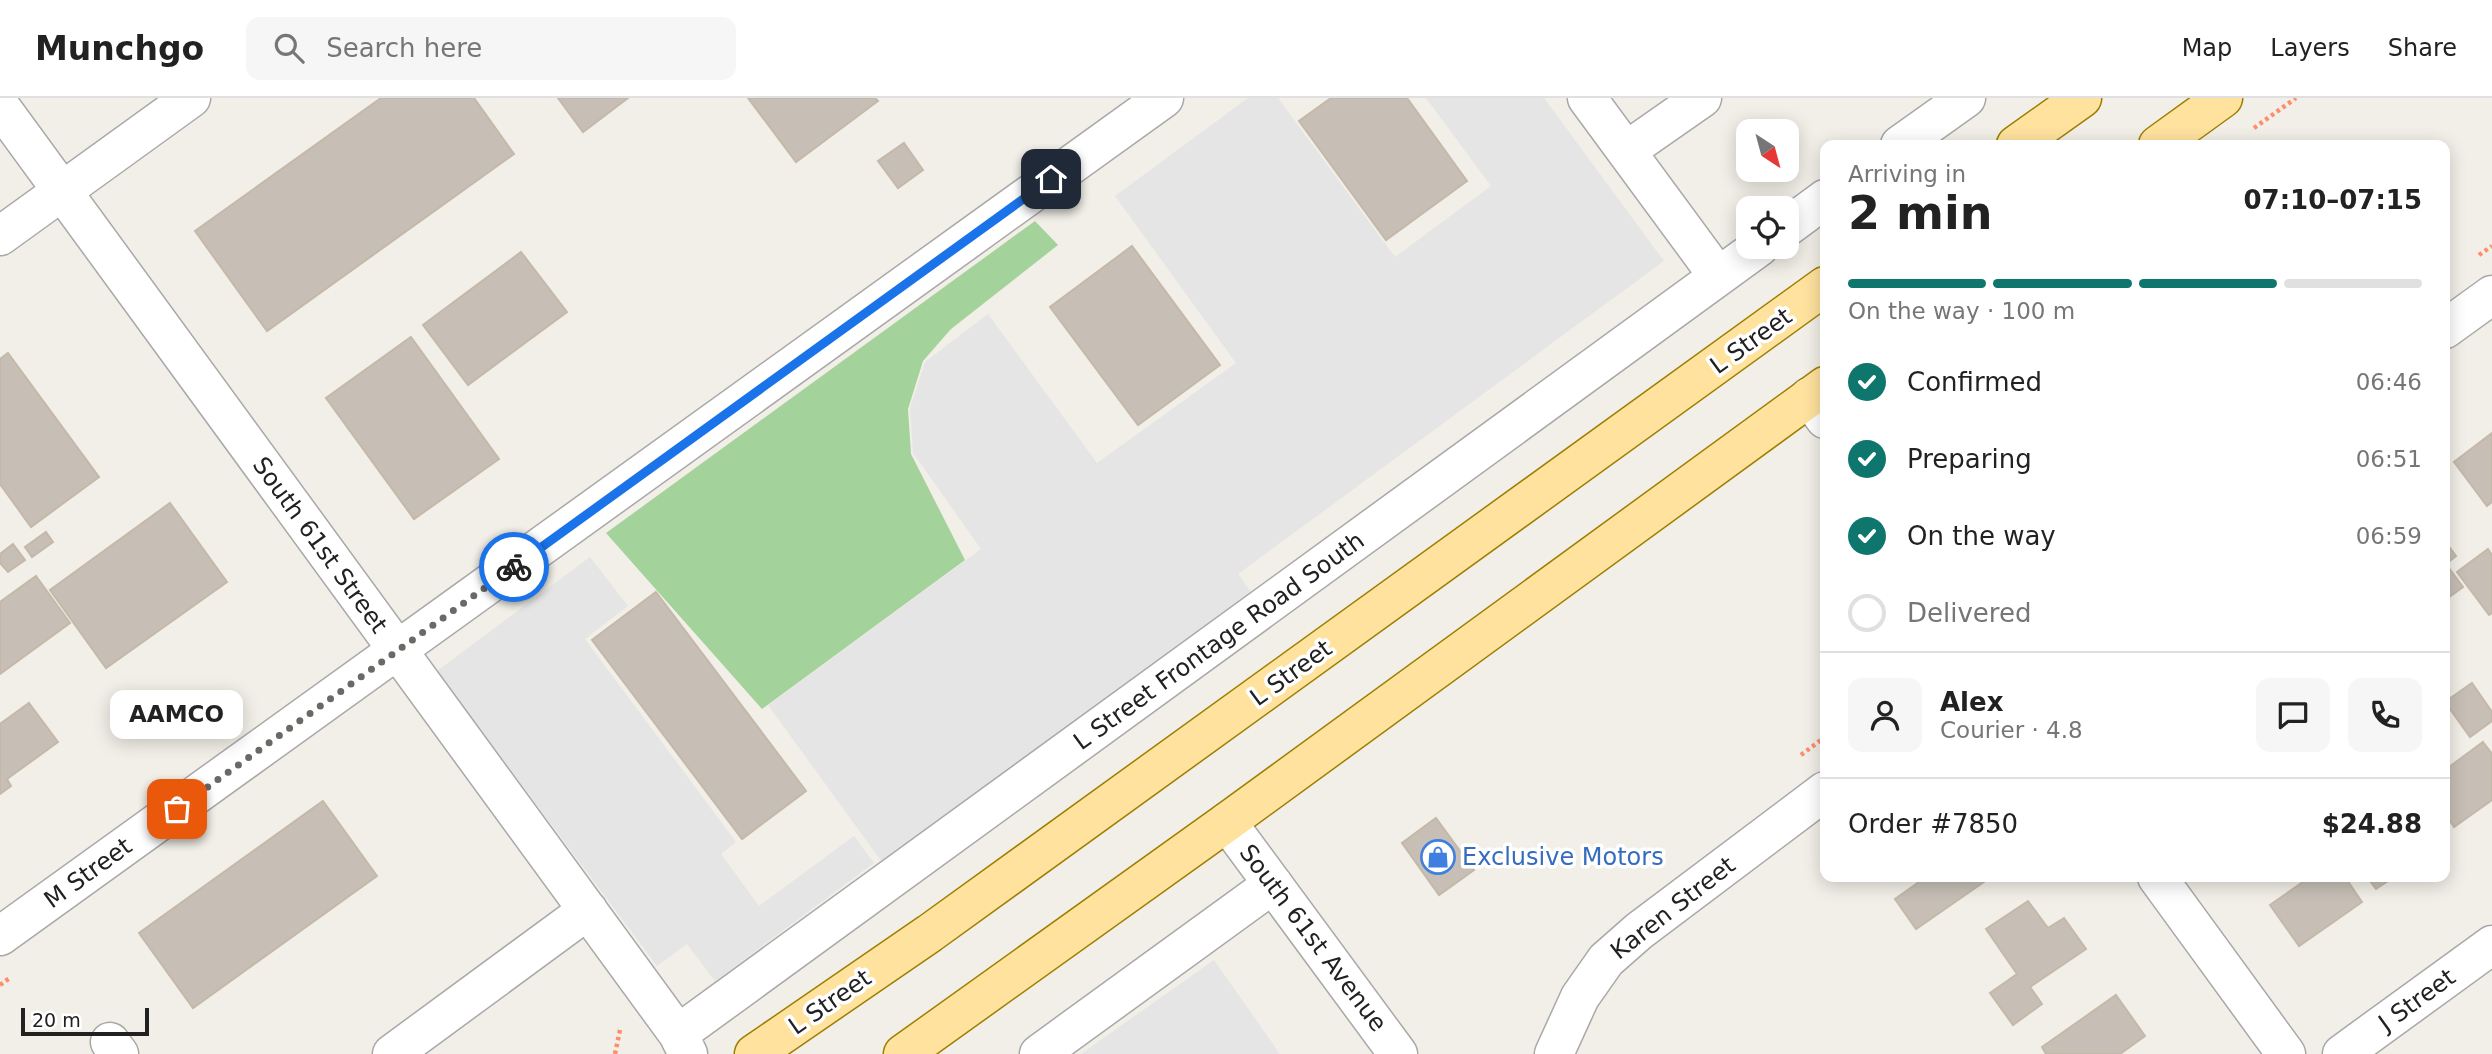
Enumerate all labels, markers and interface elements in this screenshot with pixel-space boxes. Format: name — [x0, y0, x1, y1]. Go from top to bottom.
search box — [246, 17, 736, 80]
text: Munchgo — [35, 29, 204, 68]
icon: search — [270, 29, 308, 67]
text: Search here — [326, 33, 482, 63]
text: Map — [2182, 34, 2232, 62]
text: Layers — [2270, 34, 2350, 62]
text: Share — [2388, 34, 2457, 62]
north arrow — [1736, 119, 1799, 182]
map controls — [1736, 119, 1799, 259]
pin — [1021, 149, 1081, 209]
icon: home — [1032, 160, 1070, 198]
text: Arriving in — [1848, 161, 1966, 187]
text: 07:10–07:15 — [2243, 185, 2422, 215]
text: 2 min — [1848, 186, 1992, 240]
button: locate — [1736, 196, 1799, 259]
text: On the way · 100 m — [1848, 298, 2075, 324]
street label: L Street — [1705, 302, 1797, 380]
icon: check — [1848, 363, 1886, 401]
text: Confirmed — [1907, 367, 2042, 397]
text: 06:46 — [2356, 369, 2422, 395]
icon: check — [1848, 440, 1886, 478]
text: Preparing — [1907, 444, 2032, 474]
text: 06:51 — [2356, 446, 2422, 472]
street label: South 61st Street — [247, 452, 393, 638]
icon: check — [1848, 517, 1886, 555]
text: On the way — [1907, 521, 2056, 551]
text: 06:59 — [2356, 523, 2422, 549]
street label: L Street Frontage Road South — [1068, 526, 1370, 756]
courier — [479, 532, 549, 602]
icon: bike — [495, 548, 533, 586]
text: Delivered — [1907, 598, 2031, 628]
street label: L Street — [1245, 634, 1337, 712]
button: person — [1848, 678, 1922, 752]
button: chat — [2256, 678, 2330, 752]
button: phone — [2348, 678, 2422, 752]
text: Alex — [1940, 687, 2003, 717]
callout: AAMCO — [110, 690, 244, 739]
text: AAMCO — [129, 701, 224, 727]
text: Courier · 4.8 — [1940, 717, 2083, 743]
pin — [147, 779, 207, 839]
icon: bag — [158, 790, 196, 828]
text: Order #7850 — [1848, 809, 2018, 839]
text: $24.88 — [2322, 809, 2422, 839]
street label: M Street — [39, 832, 137, 914]
shop icon: Exclusive Motors — [1419, 838, 1457, 876]
street label: South 61st Avenue — [1234, 839, 1392, 1037]
place label: Exclusive Motors — [1462, 843, 1664, 871]
street label: Karen Street — [1605, 851, 1741, 965]
street label: J Street — [2372, 963, 2461, 1038]
street label: L Street — [783, 964, 877, 1040]
scale bar — [21, 1005, 149, 1037]
text: 20 m — [32, 1009, 81, 1031]

